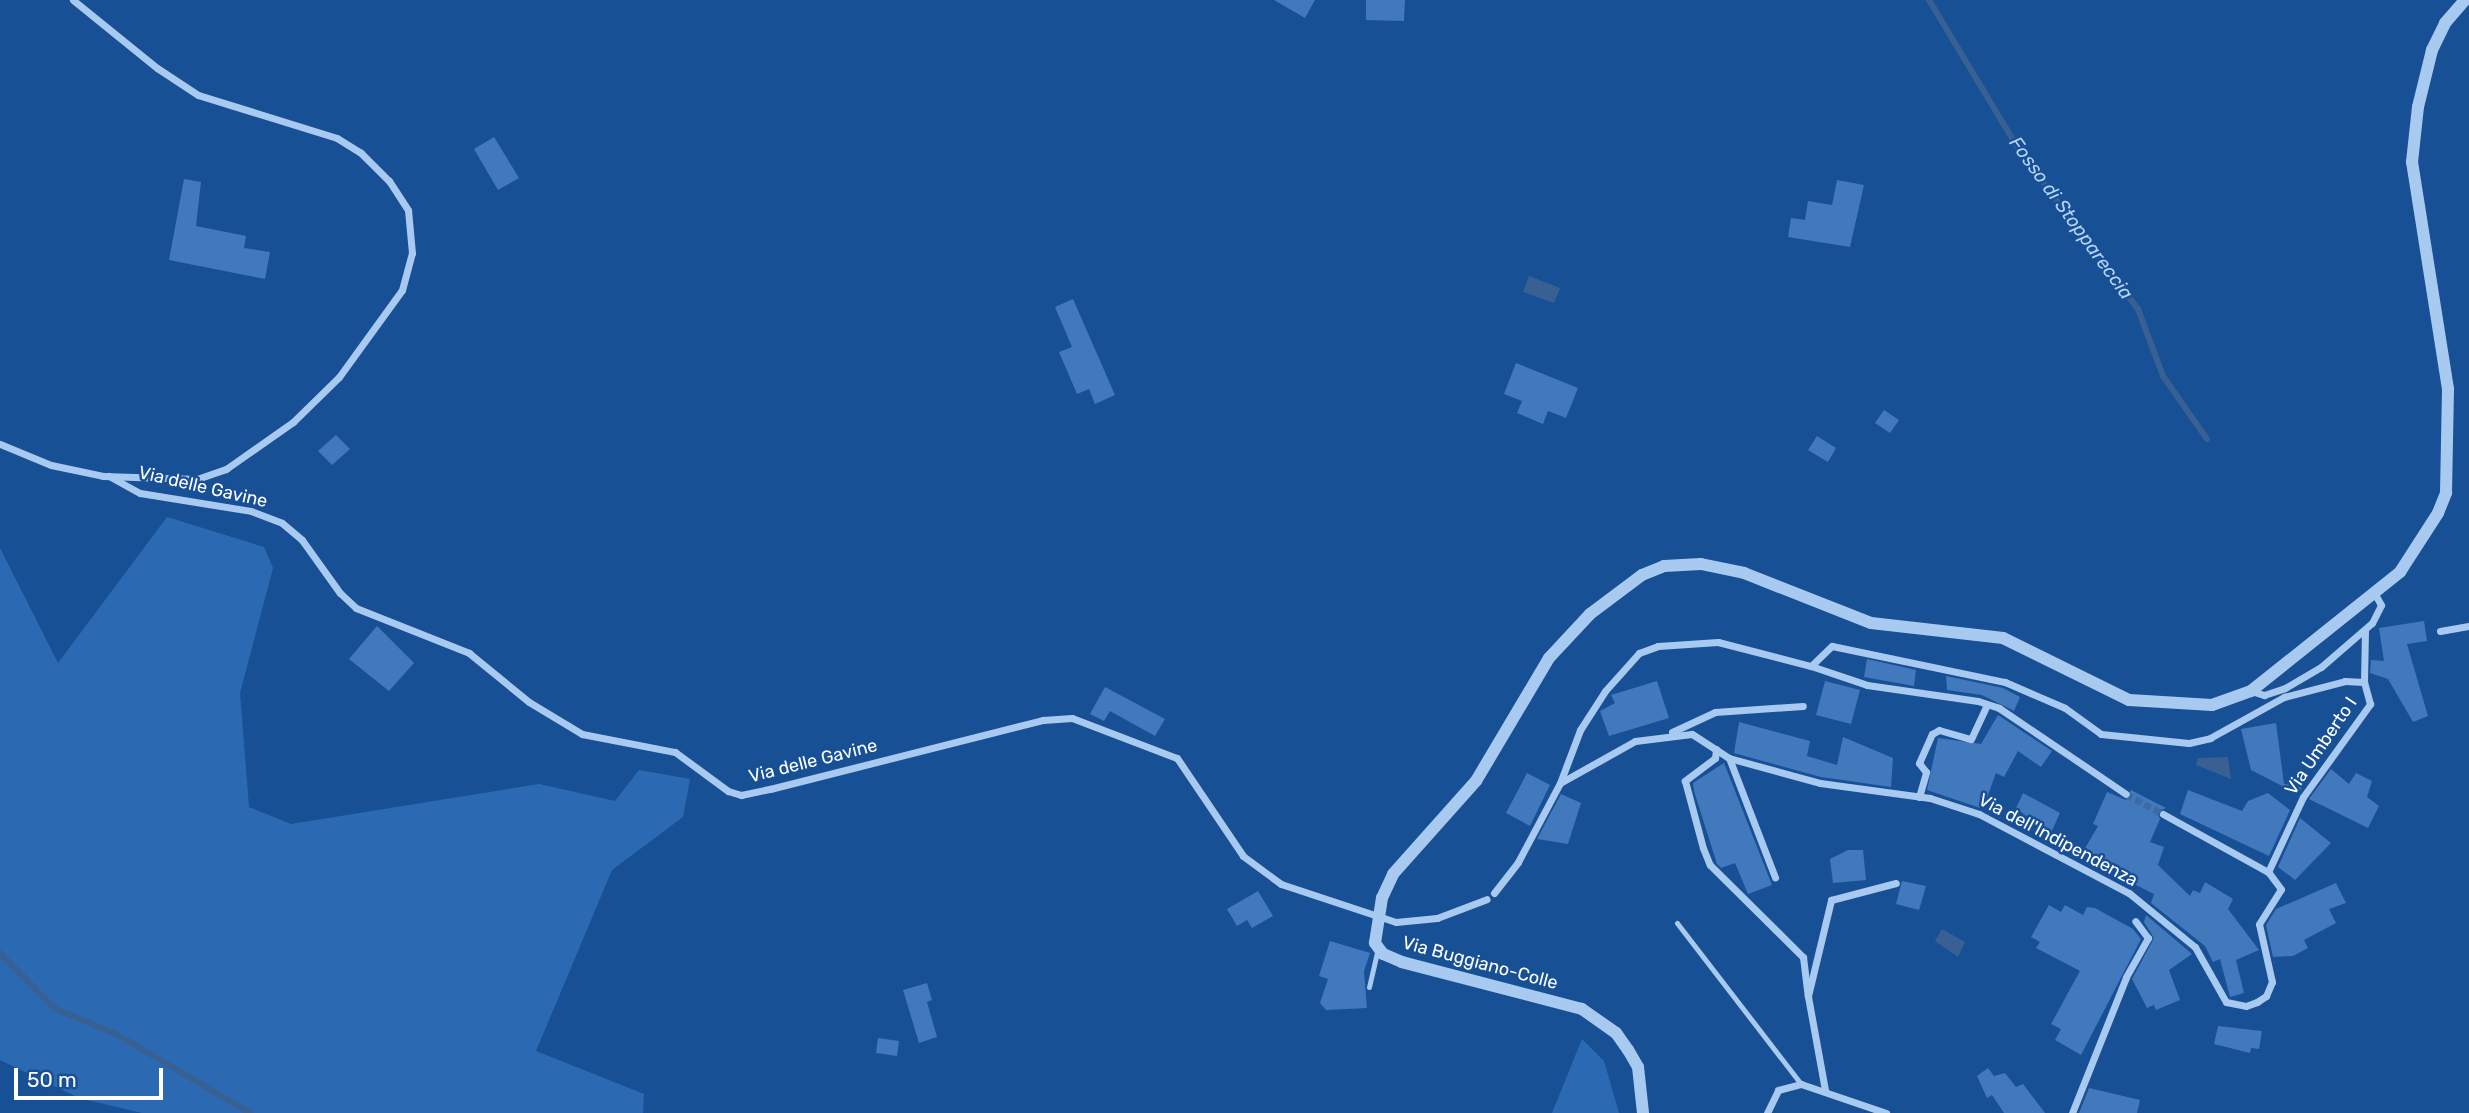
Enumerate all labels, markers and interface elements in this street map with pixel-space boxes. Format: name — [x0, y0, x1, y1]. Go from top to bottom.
water label: Fosso di Stoppareccia — [2004, 132, 2138, 304]
street label: Via delle Gavine — [136, 462, 270, 512]
street label: Via Umberto I — [2280, 693, 2362, 799]
street label: Via delle Gavine — [746, 735, 880, 787]
street label: Via dell'Indipendenza — [1975, 789, 2141, 891]
street label: Via Buggiano-Colle — [1400, 932, 1560, 994]
scale bar — [18, 1054, 166, 1098]
text: 50 m — [27, 1067, 77, 1092]

